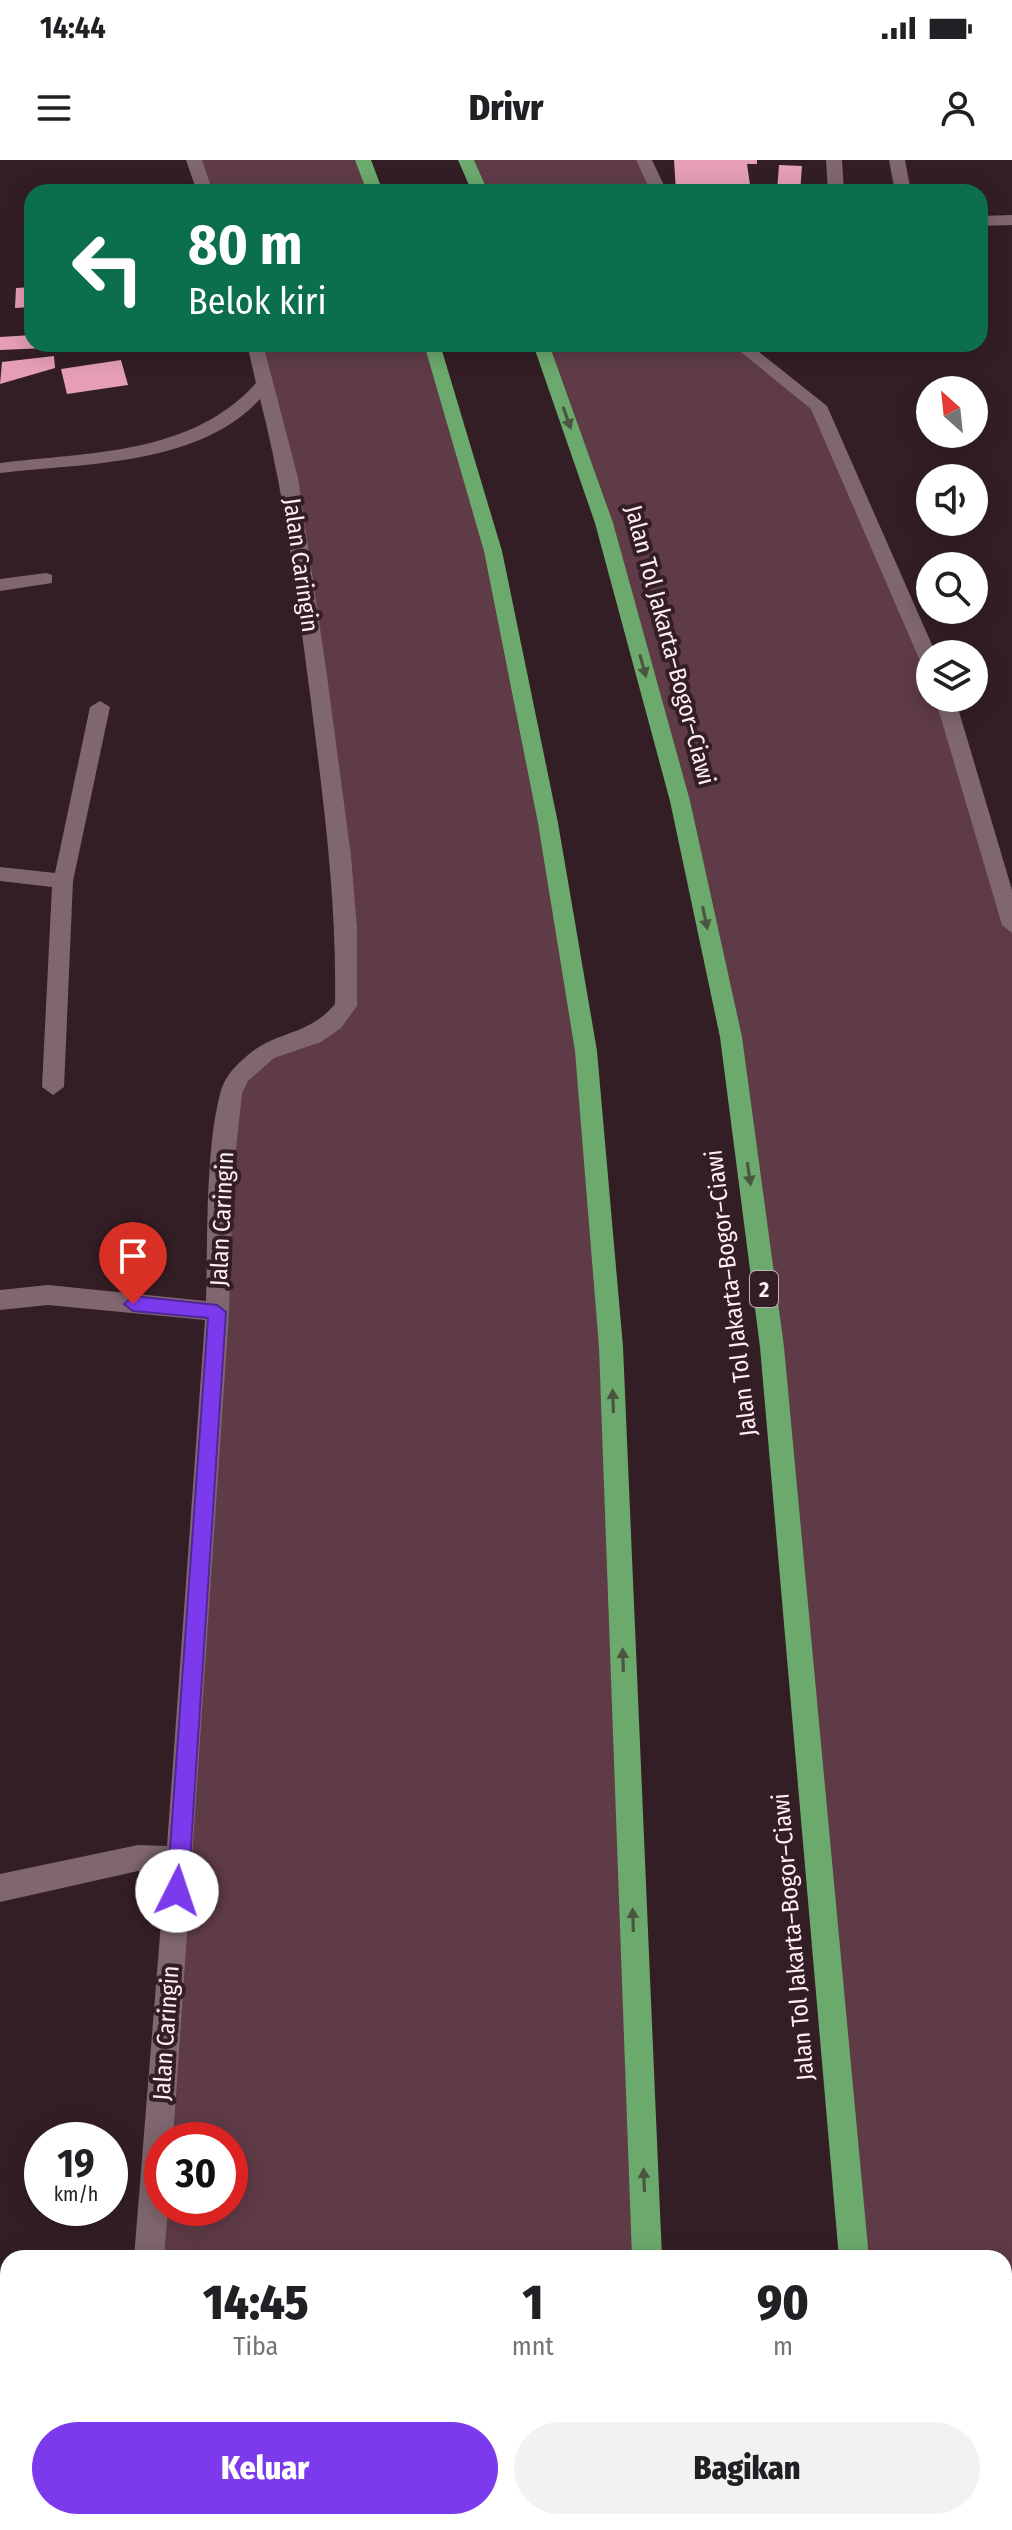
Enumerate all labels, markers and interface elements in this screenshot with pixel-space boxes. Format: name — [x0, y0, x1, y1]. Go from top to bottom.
text: 14:44 — [40, 10, 106, 46]
icon: menu — [32, 86, 76, 130]
text: Drivr — [469, 86, 543, 130]
icon: person — [936, 86, 980, 130]
text: 80 m — [188, 212, 303, 279]
icon: left — [56, 216, 160, 320]
text: Belok kiri — [188, 280, 326, 324]
north arrow — [916, 376, 988, 448]
map controls — [916, 376, 988, 712]
one-way arrow — [561, 406, 574, 430]
button: sound — [916, 464, 988, 536]
street label: Jalan Caringin — [278, 496, 324, 634]
street label: Jalan Tol Jakarta–Bogor–Ciawi — [619, 502, 721, 788]
button: search — [916, 552, 988, 624]
button: layers — [916, 640, 988, 712]
one-way arrow — [638, 653, 650, 678]
one-way arrow — [699, 906, 712, 931]
street label: Jalan Tol Jakarta–Bogor–Ciawi — [700, 1148, 762, 1438]
street label: Jalan Caringin — [204, 1151, 240, 1287]
one-way arrow — [743, 1162, 756, 1187]
pin — [99, 1222, 167, 1304]
icon: arrive — [111, 1234, 155, 1278]
road number: 2 — [750, 1271, 778, 1307]
one-way arrow — [606, 1388, 619, 1413]
one-way arrow — [617, 1647, 630, 1672]
street label: Jalan Tol Jakarta–Bogor–Ciawi — [766, 1792, 820, 2082]
position arrow — [135, 1849, 219, 1933]
one-way arrow — [627, 1907, 640, 1932]
street label: Jalan Caringin — [147, 1965, 185, 2101]
speed limit sign: 30 — [144, 2122, 248, 2226]
text: 19 — [57, 2140, 95, 2188]
one-way arrow — [637, 2167, 650, 2192]
text: km/h — [54, 2182, 98, 2206]
text: 14:45 — [203, 2274, 309, 2332]
text: 1 — [522, 2274, 543, 2332]
text: 90 — [757, 2274, 809, 2332]
text: Tiba — [233, 2331, 278, 2362]
text: mnt — [512, 2331, 554, 2362]
text: m — [773, 2331, 793, 2362]
button: Keluar — [32, 2422, 498, 2514]
button: Bagikan — [514, 2422, 980, 2514]

